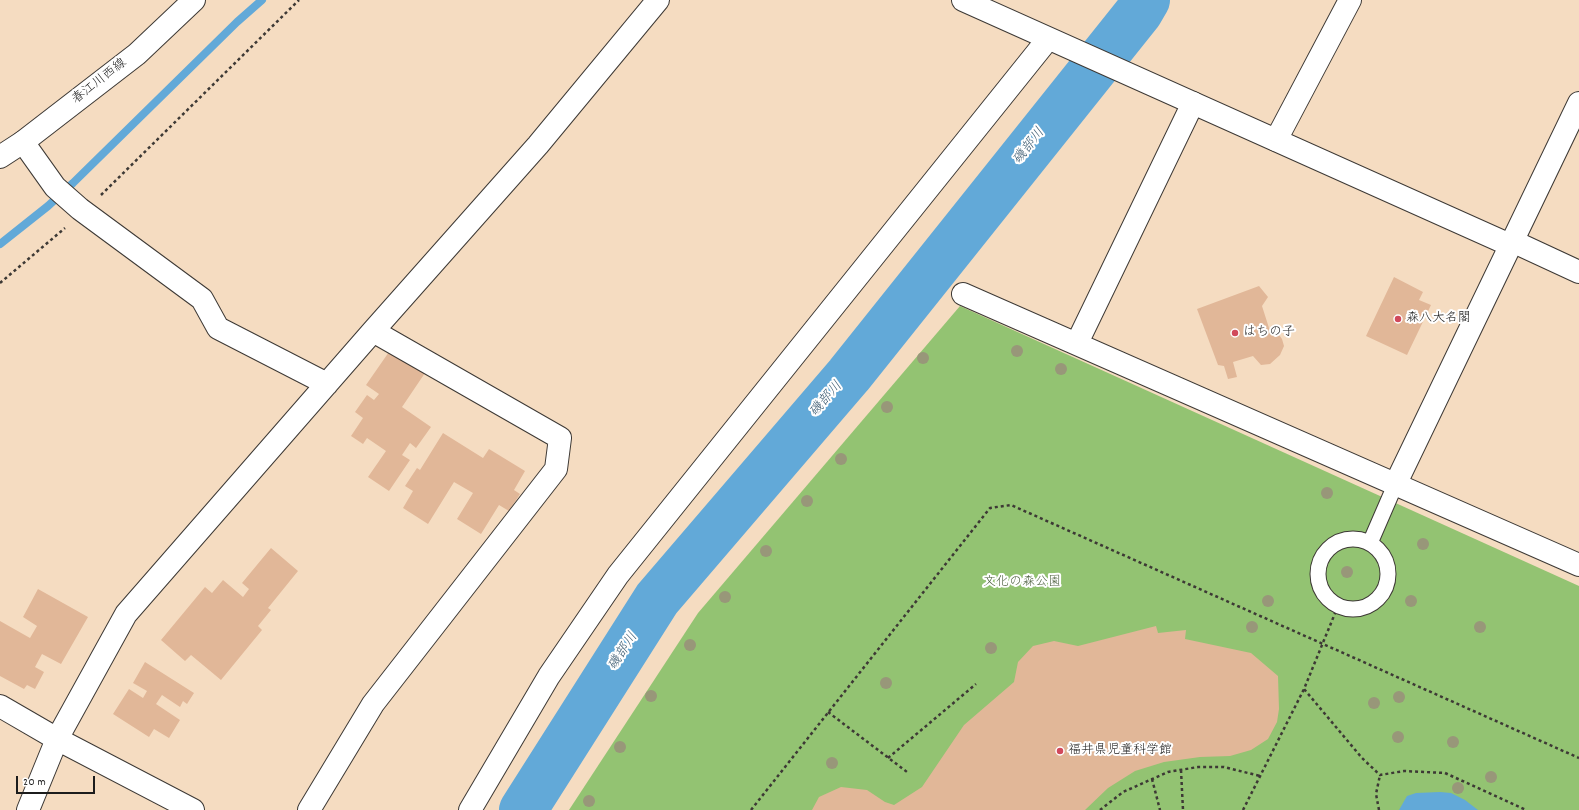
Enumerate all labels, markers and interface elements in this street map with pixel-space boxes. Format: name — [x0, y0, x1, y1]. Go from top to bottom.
street label: 春江川西線 — [70, 56, 130, 108]
water label: 磯部川 — [1010, 125, 1050, 169]
place label: 森八大名閣 — [1406, 311, 1471, 327]
marker: 森八大名閣 — [1393, 314, 1403, 324]
place label: はちの子 — [1243, 325, 1295, 341]
marker: はちの子 — [1230, 328, 1240, 338]
water label: 磯部川 — [807, 379, 847, 421]
park label: 文化の森公園 — [983, 575, 1061, 591]
water label: 磯部川 — [606, 630, 642, 674]
place label: 福井県児童科学館 — [1068, 743, 1172, 759]
marker: 福井県児童科学館 — [1055, 746, 1065, 756]
scale bar — [18, 768, 97, 794]
text: 20 m — [23, 774, 46, 791]

